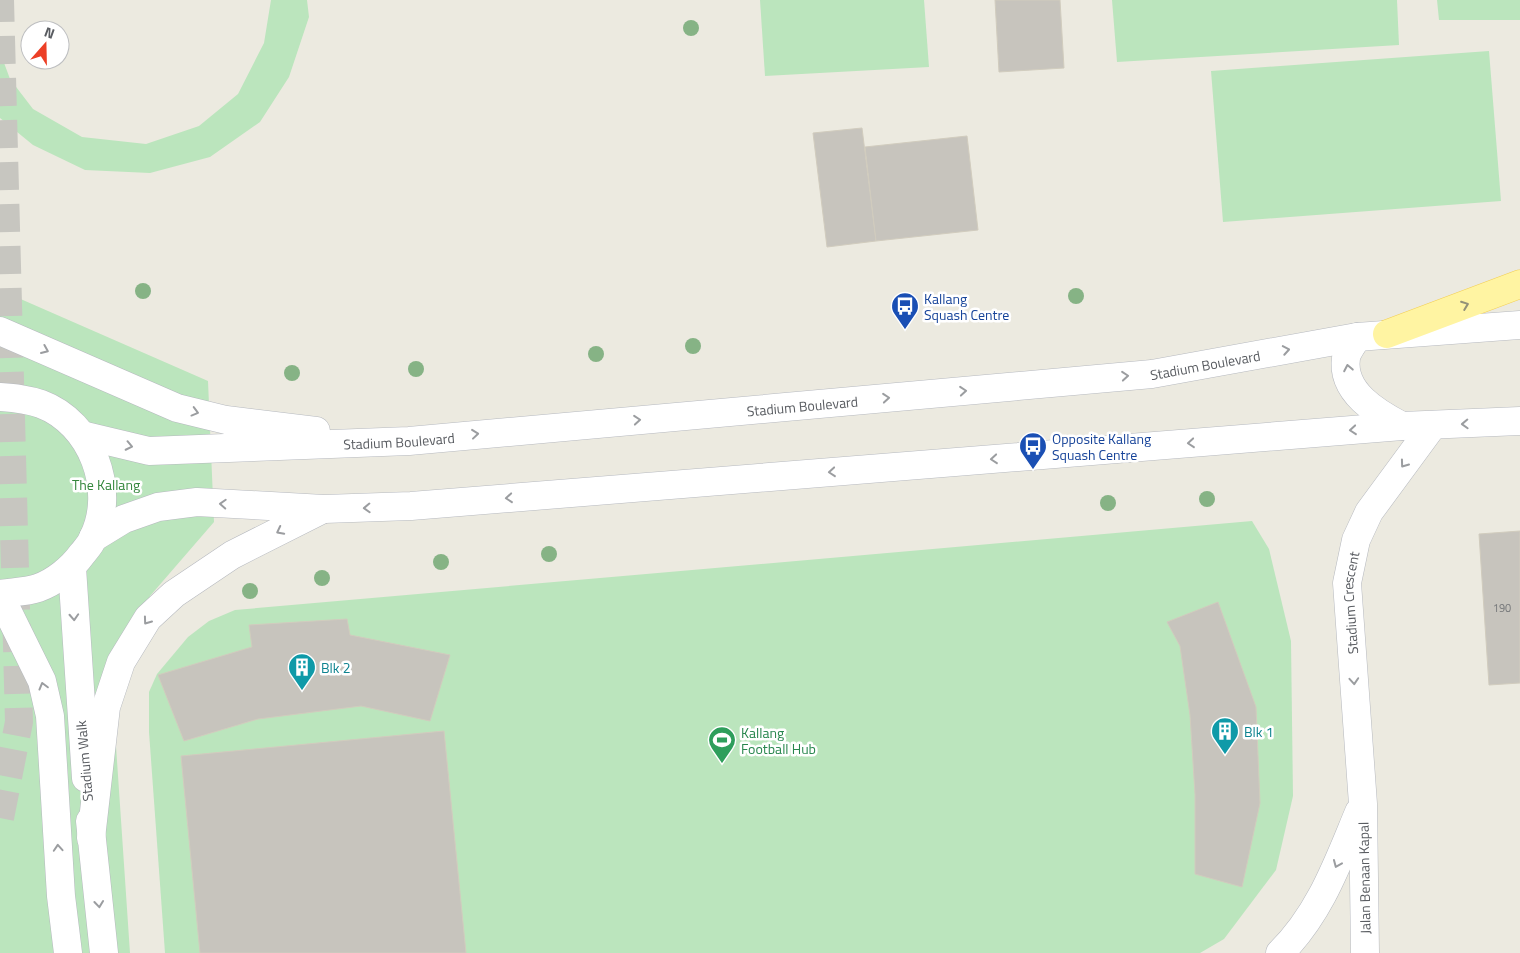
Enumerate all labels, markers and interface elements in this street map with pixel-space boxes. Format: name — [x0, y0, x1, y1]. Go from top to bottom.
north arrow — [20, 20, 70, 70]
text: N — [41, 21, 58, 44]
place label: Kallang Squash Centre — [924, 288, 1009, 325]
bus stop icon: Kallang Squash Centre — [890, 291, 920, 330]
one-way arrow — [1460, 301, 1469, 311]
one-way arrow — [40, 344, 49, 355]
street label: Stadium Boulevard — [1148, 344, 1262, 385]
one-way arrow — [1281, 346, 1290, 356]
one-way arrow — [1343, 363, 1353, 372]
one-way arrow — [1121, 371, 1129, 382]
one-way arrow — [960, 385, 968, 396]
street label: Stadium Boulevard — [746, 390, 859, 421]
one-way arrow — [882, 392, 890, 403]
one-way arrow — [190, 406, 199, 417]
one-way arrow — [633, 414, 641, 425]
one-way arrow — [1461, 418, 1469, 429]
one-way arrow — [1349, 425, 1357, 436]
street label: Stadium Boulevard — [343, 426, 455, 454]
place label: Opposite Kallang Squash Centre — [1052, 428, 1151, 465]
one-way arrow — [471, 429, 479, 440]
bus stop icon: Opposite Kallang Squash Centre — [1018, 431, 1048, 470]
one-way arrow — [1187, 438, 1195, 449]
one-way arrow — [124, 441, 133, 451]
one-way arrow — [990, 453, 998, 464]
one-way arrow — [1401, 458, 1409, 467]
one-way arrow — [828, 467, 836, 478]
park label: The Kallang — [72, 474, 140, 495]
one-way arrow — [505, 493, 513, 504]
one-way arrow — [218, 498, 226, 509]
one-way arrow — [363, 502, 371, 513]
one-way arrow — [276, 525, 285, 535]
street label: Stadium Crescent — [1337, 549, 1364, 655]
house number: 190 — [1493, 600, 1511, 616]
one-way arrow — [69, 613, 79, 621]
one-way arrow — [144, 615, 153, 625]
building icon: Blk 2 — [287, 652, 317, 691]
place label: Blk 2 — [321, 657, 350, 678]
one-way arrow — [1348, 678, 1359, 686]
one-way arrow — [38, 683, 48, 691]
building icon: Blk 1 — [1210, 716, 1240, 755]
street label: Stadium Walk — [70, 719, 98, 802]
place label: Blk 1 — [1244, 721, 1273, 742]
place label: Kallang Football Hub — [741, 722, 816, 759]
sports icon: Kallang Football Hub — [707, 725, 737, 764]
street label: Jalan Benaan Kapal — [1353, 822, 1375, 934]
one-way arrow — [53, 844, 64, 852]
one-way arrow — [1332, 859, 1343, 868]
one-way arrow — [93, 900, 104, 908]

